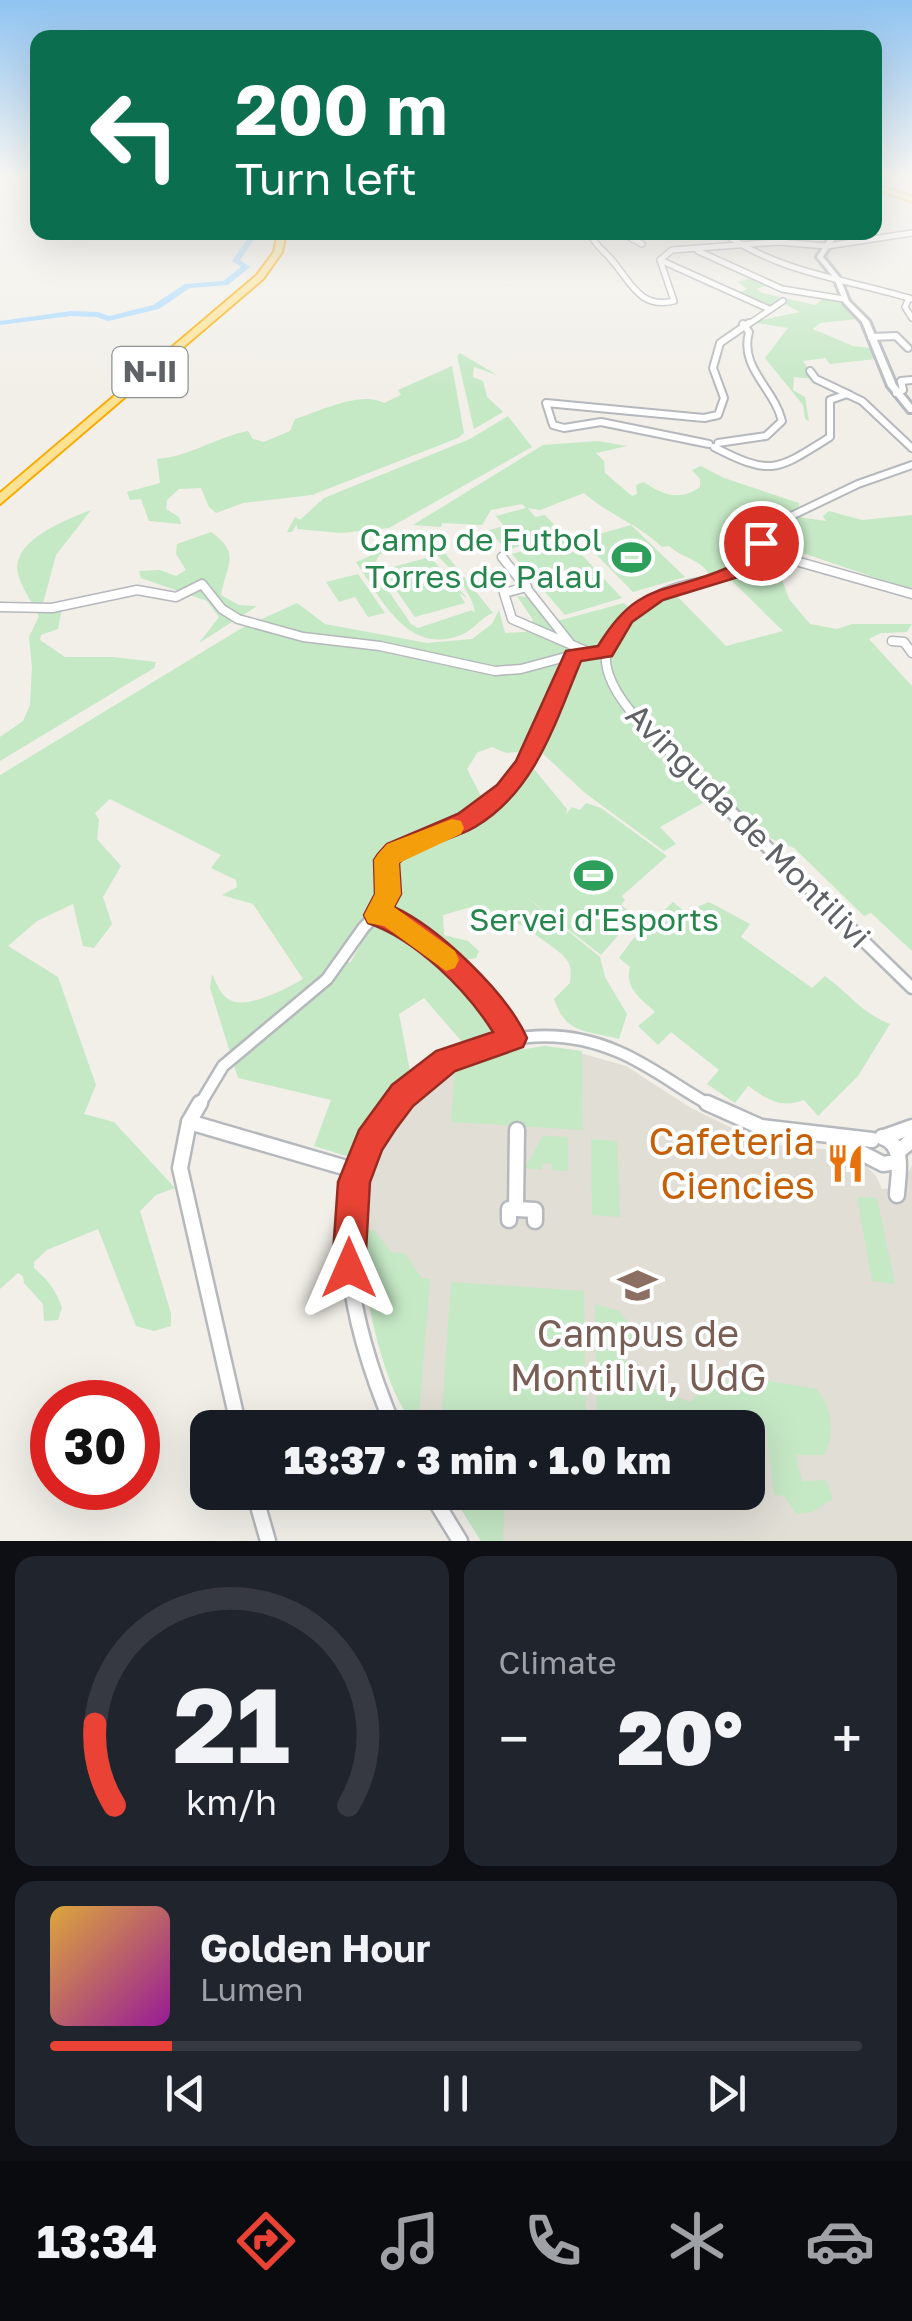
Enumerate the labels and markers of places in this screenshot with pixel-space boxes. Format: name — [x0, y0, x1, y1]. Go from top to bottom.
pin — [719, 501, 804, 586]
place label: Camp de Futbol Torres de Palau — [360, 520, 602, 595]
sports icon: Camp de Futbol Torres de Palau — [611, 537, 653, 579]
sports icon: Servei d'Esports — [573, 854, 615, 896]
place label: Servei d'Esports — [469, 900, 719, 938]
place label: Cafeteria Ciencies — [648, 1118, 815, 1207]
restaurant icon: Cafeteria Ciencies — [824, 1143, 866, 1185]
school or university icon: Campus de Montilivi, UdG — [617, 1264, 659, 1306]
place label: Campus de Montilivi, UdG — [510, 1310, 766, 1399]

